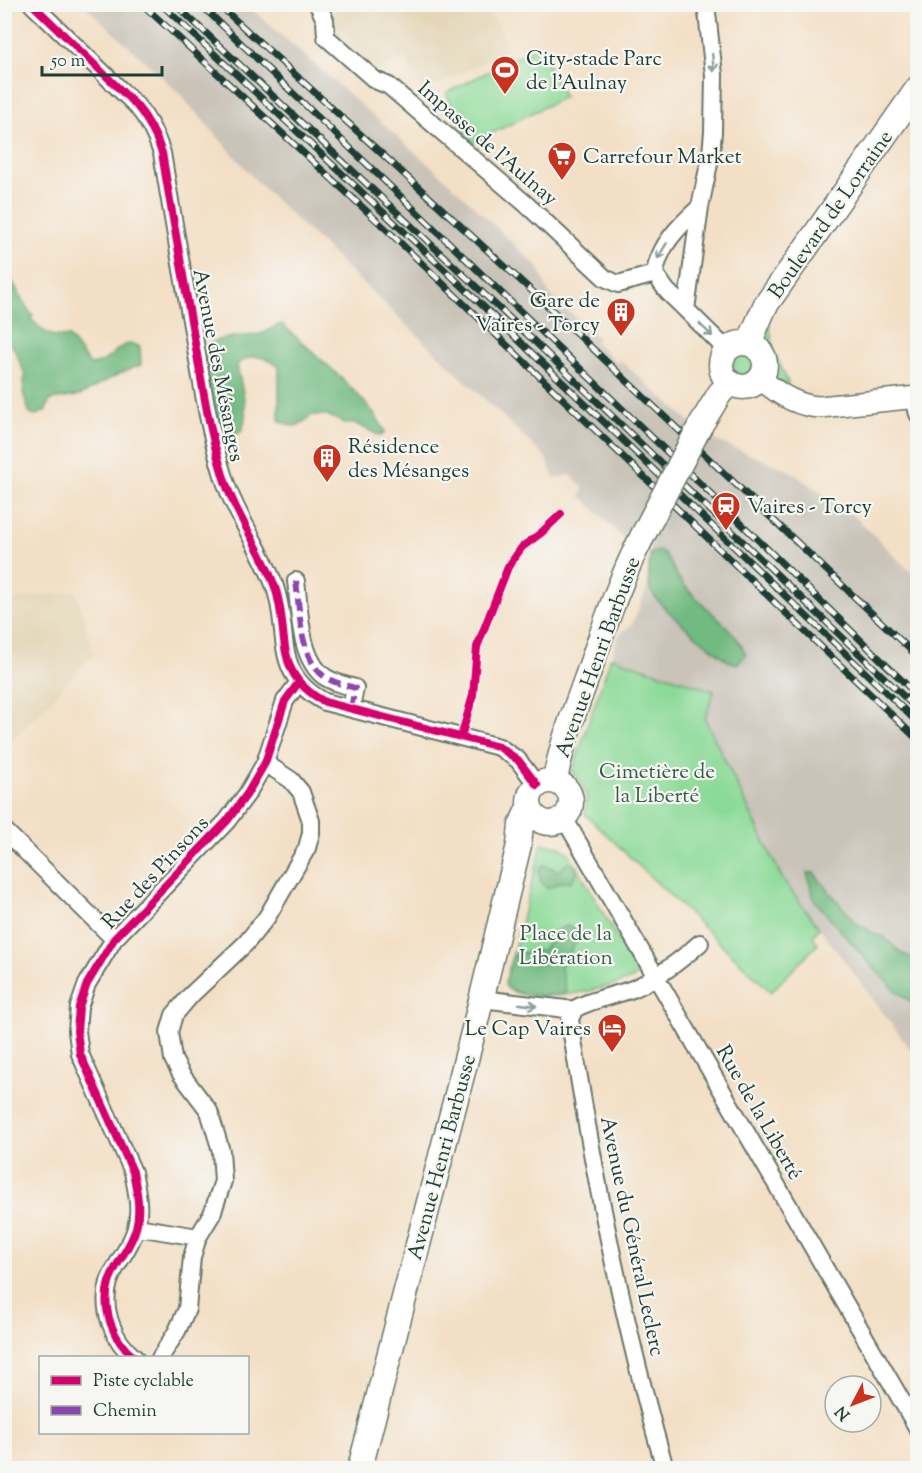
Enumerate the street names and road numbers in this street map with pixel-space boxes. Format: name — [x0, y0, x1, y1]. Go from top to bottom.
street label: Impasse de l'Aulnay — [410, 75, 564, 214]
street label: Boulevard de Lorraine — [762, 125, 901, 306]
street label: Avenue des Mésanges — [184, 266, 250, 464]
street label: Avenue Henri Barbusse — [549, 553, 649, 762]
street label: Rue des Pinsons — [96, 810, 217, 937]
street label: Rue de la Liberté — [707, 1040, 809, 1186]
street label: Avenue Henri Barbusse — [401, 1051, 485, 1264]
street label: Avenue du Général Leclerc — [591, 1114, 671, 1359]

